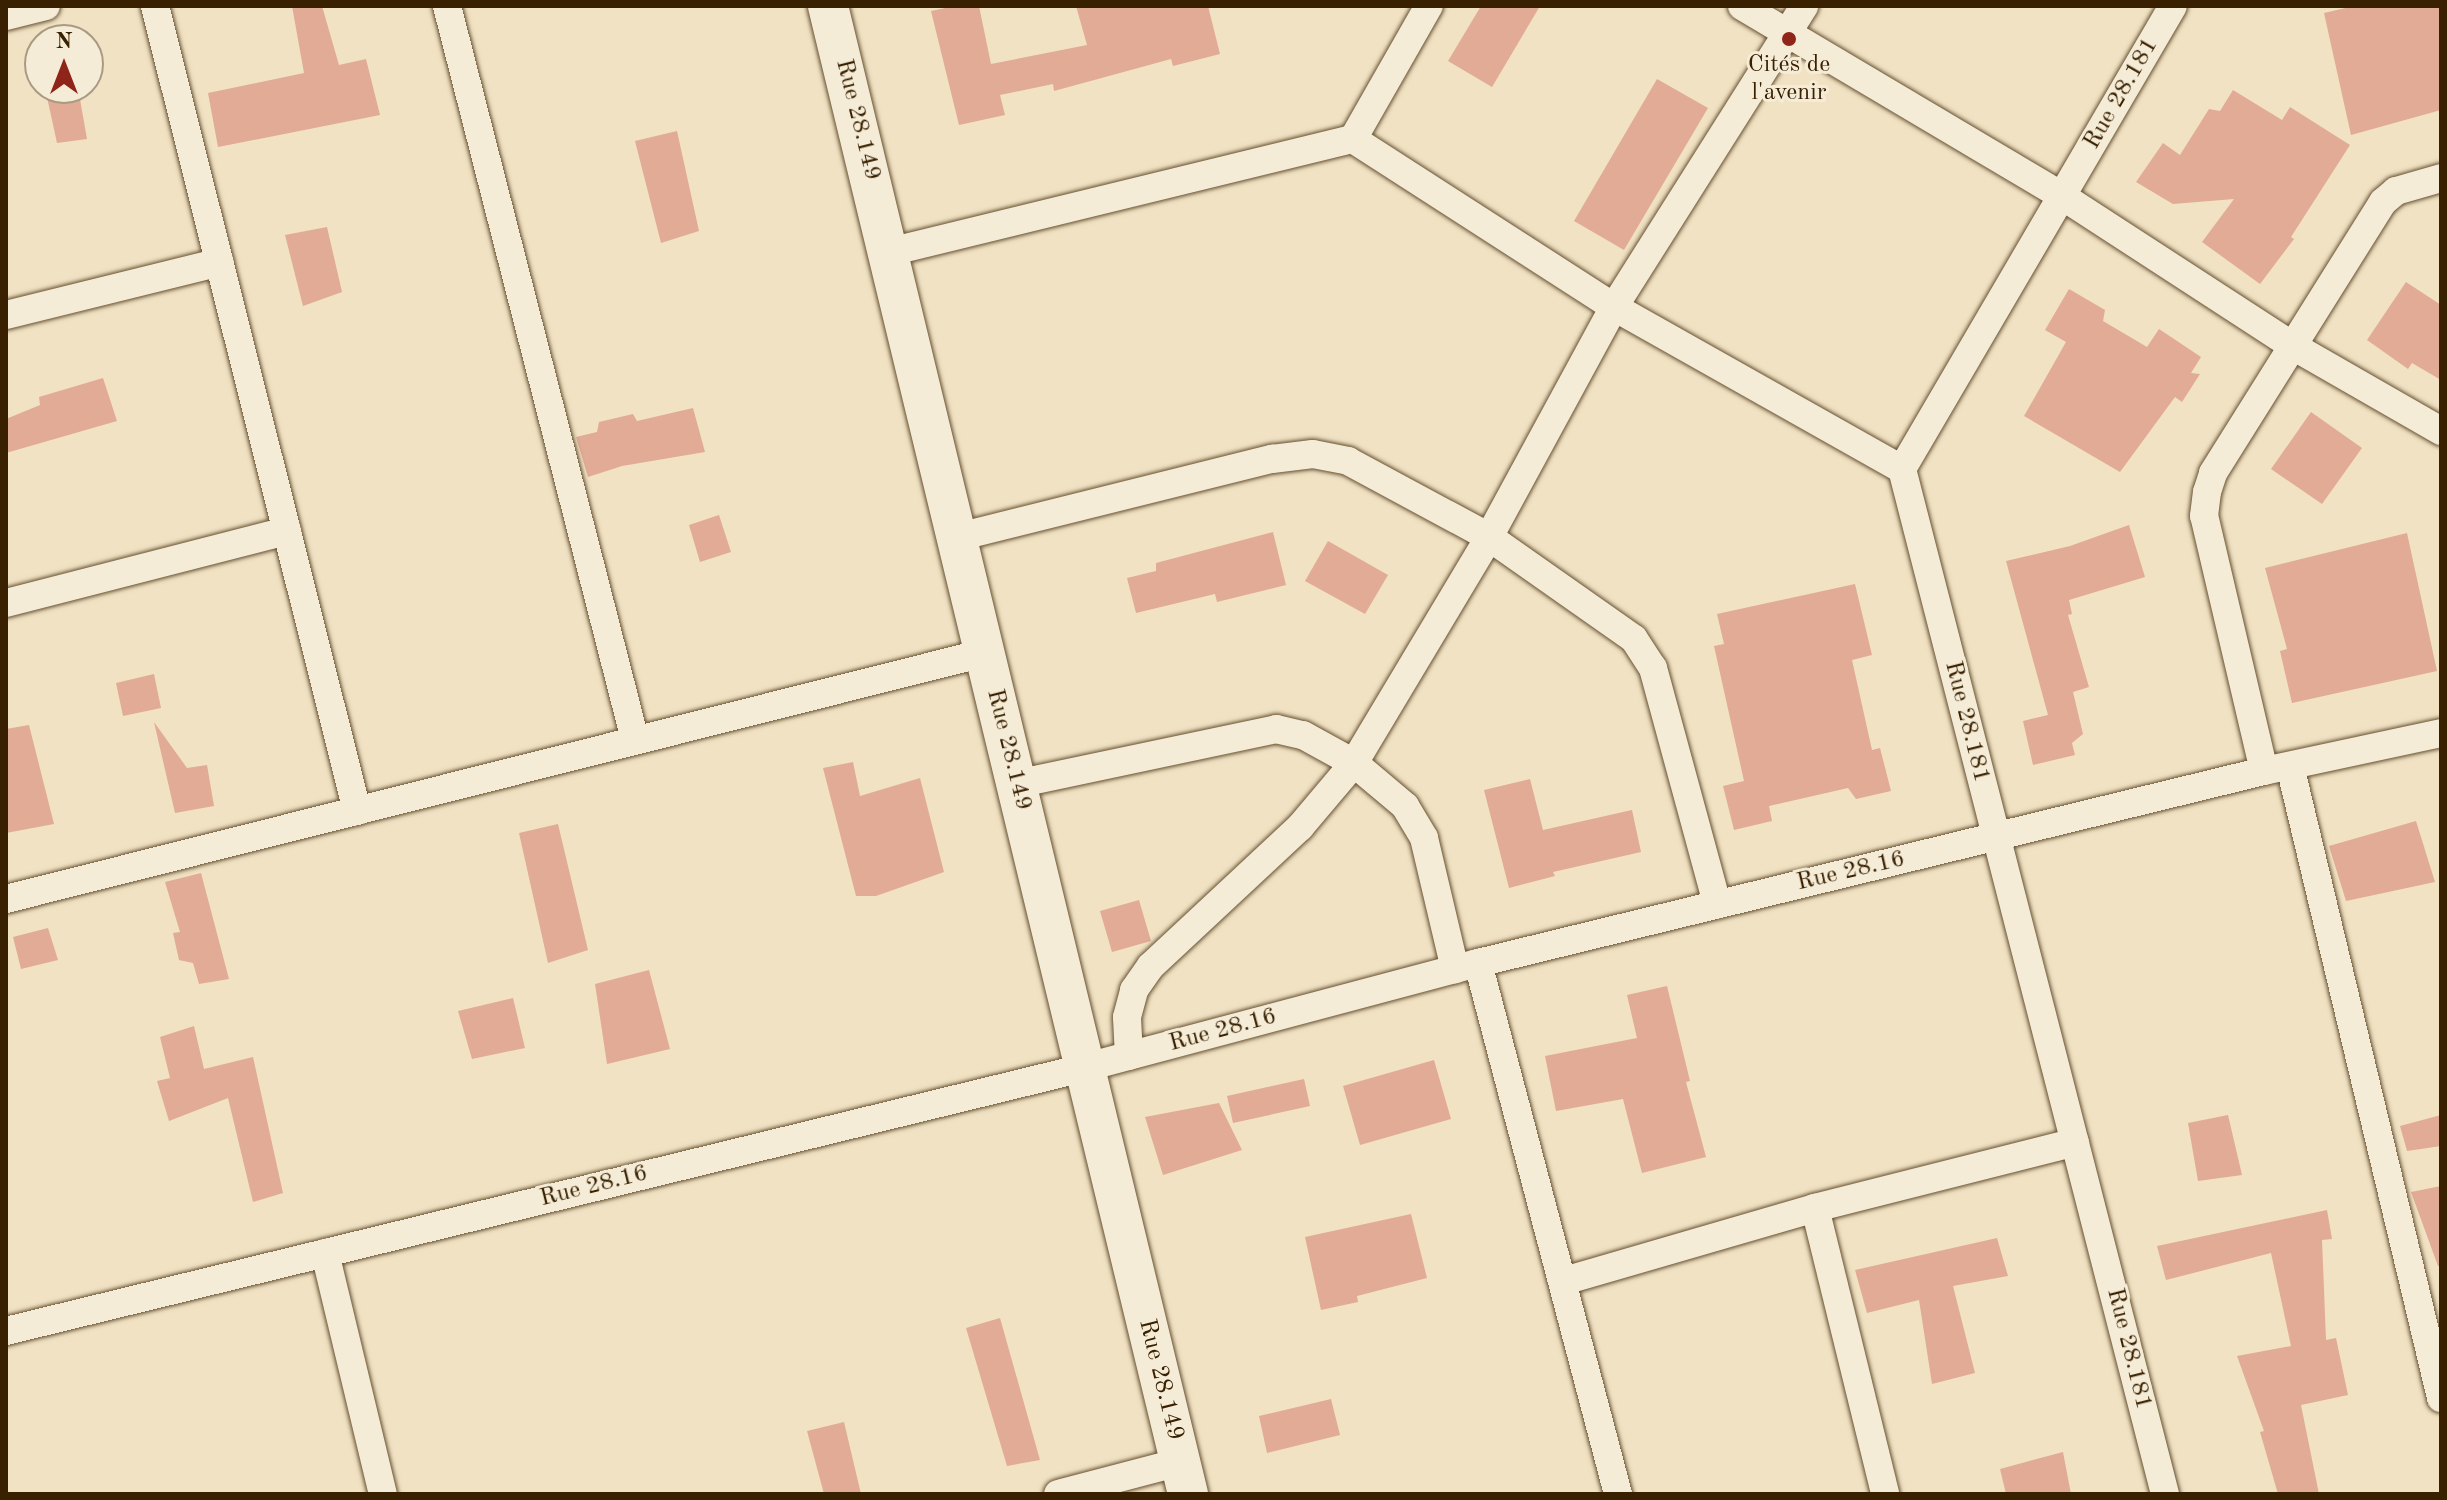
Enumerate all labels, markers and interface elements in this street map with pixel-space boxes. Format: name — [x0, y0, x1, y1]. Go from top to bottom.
north arrow — [24, 24, 104, 104]
marker: Cités de l'avenir — [1780, 30, 1798, 48]
text: N — [56, 31, 72, 53]
street label: Rue 28.181 — [2079, 33, 2165, 155]
place label: Cités de l'avenir — [1748, 52, 1830, 108]
street label: Rue 28.149 — [828, 56, 886, 184]
street label: Rue 28.181 — [1937, 658, 1995, 786]
street label: Rue 28.149 — [979, 686, 1037, 814]
street label: Rue 28.16 — [1794, 846, 1908, 898]
street label: Rue 28.16 — [1166, 1003, 1280, 1059]
street label: Rue 28.16 — [537, 1160, 651, 1214]
street label: Rue 28.181 — [2099, 1285, 2157, 1413]
street label: Rue 28.149 — [1131, 1316, 1189, 1444]

